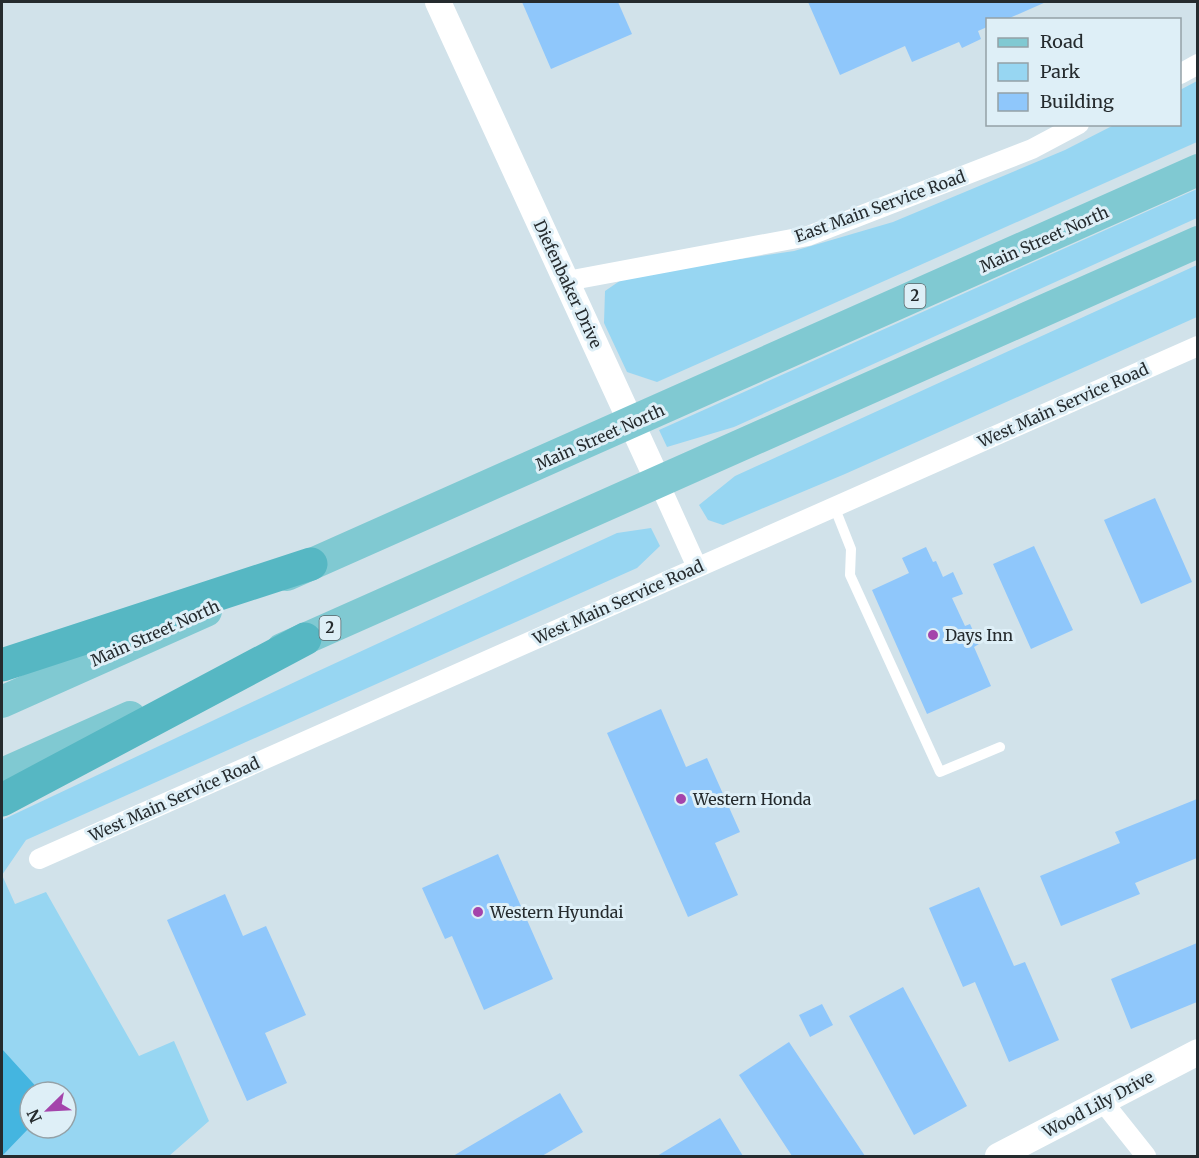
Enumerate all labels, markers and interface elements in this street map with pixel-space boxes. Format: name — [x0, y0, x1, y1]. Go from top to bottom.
legend — [986, 18, 1181, 126]
text: Road — [1040, 30, 1084, 53]
text: Park — [1040, 60, 1081, 83]
text: Building — [1040, 90, 1114, 113]
street label: East Main Service Road — [792, 166, 968, 246]
street label: Main Street North — [976, 201, 1112, 276]
street label: Diefenbaker Drive — [530, 217, 606, 351]
road number: 2 — [904, 284, 926, 308]
street label: West Main Service Road — [974, 358, 1152, 452]
street label: Main Street North — [532, 399, 668, 474]
street label: West Main Service Road — [529, 555, 707, 649]
street label: Main Street North — [87, 595, 223, 670]
road number: 2 — [320, 616, 340, 640]
place label: Days Inn — [945, 625, 1014, 645]
marker: Days Inn — [926, 628, 940, 642]
street label: West Main Service Road — [85, 752, 263, 846]
place label: Western Honda — [692, 789, 812, 809]
marker: Western Honda — [674, 792, 688, 806]
place label: Western Hyundai — [489, 902, 624, 922]
marker: Western Hyundai — [471, 905, 485, 919]
street label: Wood Lily Drive — [1038, 1066, 1157, 1142]
north arrow — [18, 1080, 78, 1140]
text: N — [22, 1106, 46, 1126]

